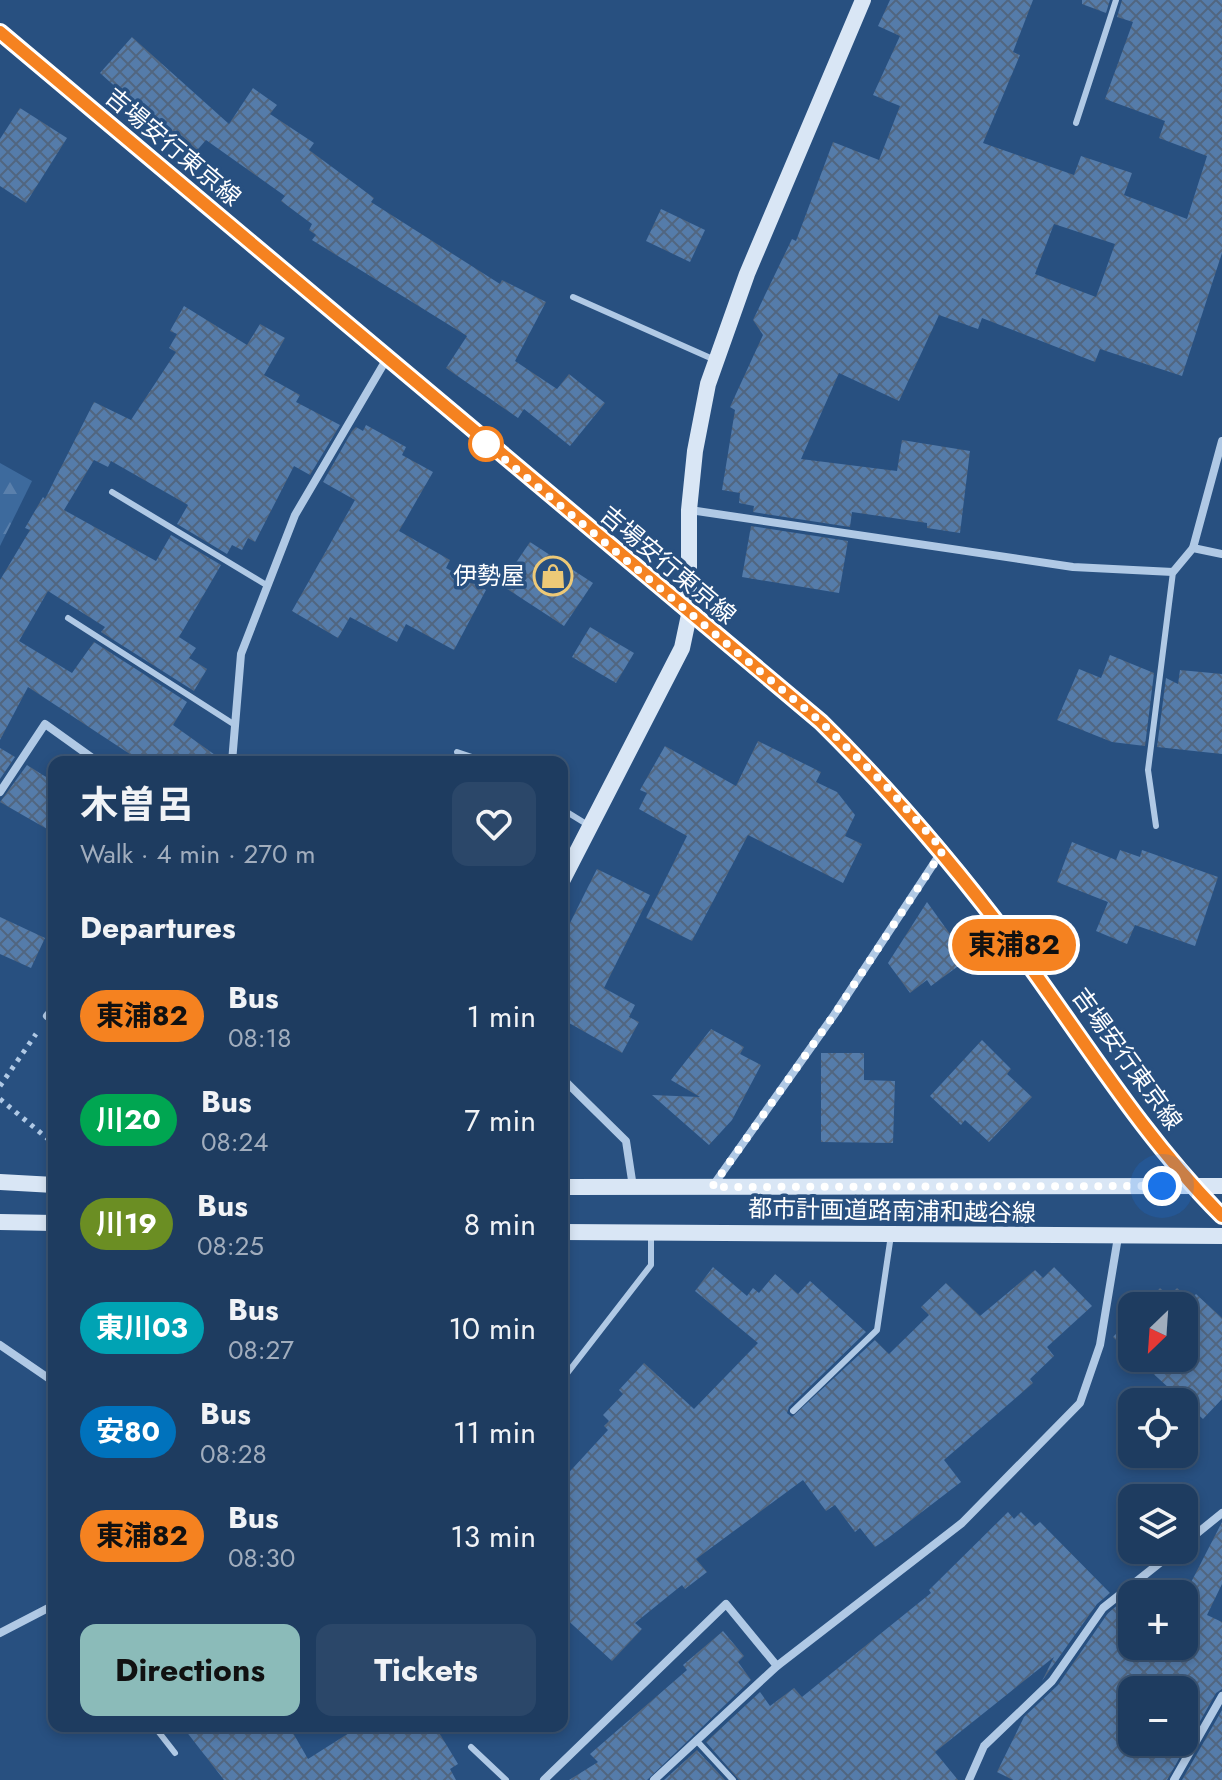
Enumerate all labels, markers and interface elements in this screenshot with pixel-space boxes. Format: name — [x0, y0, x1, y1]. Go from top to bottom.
street label: 吉場安行東京線 — [98, 79, 249, 214]
unlabelled marker — [469, 427, 503, 461]
street label: 吉場安行東京線 — [593, 497, 744, 632]
shop icon: 伊勢屋 — [532, 555, 574, 597]
place label: 伊勢屋 — [453, 558, 525, 593]
text: 木曽呂 — [80, 777, 194, 832]
button: heart — [452, 782, 536, 866]
text: Walk · 4 min · 270 m — [80, 835, 316, 873]
text: Departures — [80, 906, 236, 949]
line badge: 東浦82 — [958, 919, 1070, 971]
text: 東浦82 — [968, 924, 1060, 965]
text: Bus — [228, 976, 279, 1019]
street label: 吉場安行東京線 — [1064, 980, 1191, 1137]
text: 東浦82 — [96, 995, 188, 1036]
text: 1 min — [467, 995, 536, 1038]
text: 08:18 — [228, 1019, 291, 1057]
text: Bus — [201, 1080, 252, 1123]
text: 川20 — [96, 1099, 161, 1140]
text: 7 min — [464, 1099, 536, 1142]
text: 08:24 — [201, 1123, 268, 1161]
your location — [1142, 1166, 1182, 1206]
text: Bus — [197, 1184, 248, 1227]
street label: 都市計画道路南浦和越谷線 — [748, 1190, 1036, 1231]
text: 川19 — [96, 1203, 157, 1244]
text: 8 min — [464, 1203, 536, 1246]
text: 08:25 — [197, 1227, 264, 1265]
text: Bus — [228, 1288, 279, 1331]
north arrow — [1118, 1292, 1198, 1372]
map controls — [1118, 1292, 1198, 1756]
text: 東川03 — [96, 1307, 188, 1348]
text: 10 min — [449, 1307, 536, 1350]
text: 08:27 — [228, 1331, 294, 1369]
button: locate — [1118, 1388, 1198, 1468]
text: Bus — [200, 1392, 251, 1435]
text: 安80 — [96, 1411, 160, 1452]
text: 11 min — [453, 1411, 536, 1454]
text: 08:28 — [200, 1435, 267, 1473]
button: layers — [1118, 1484, 1198, 1564]
text: Bus — [228, 1496, 279, 1539]
text: 東浦82 — [96, 1515, 188, 1556]
text: 13 min — [450, 1515, 536, 1558]
text: 08:30 — [228, 1539, 295, 1577]
button: + — [1118, 1580, 1198, 1660]
button: Directions — [80, 1624, 300, 1716]
button: Tickets — [316, 1624, 536, 1716]
button: − — [1118, 1676, 1198, 1756]

